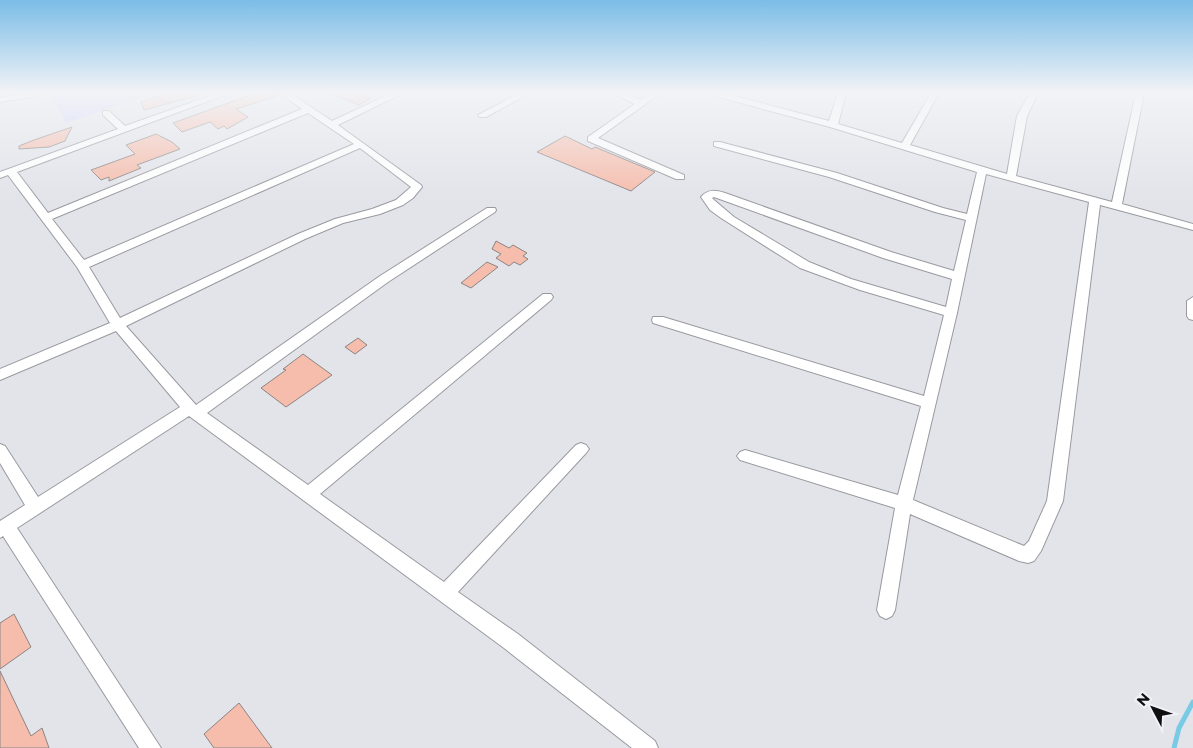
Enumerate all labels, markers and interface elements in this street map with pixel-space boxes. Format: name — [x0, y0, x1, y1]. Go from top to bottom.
north arrow — [1128, 683, 1178, 733]
text: N — [1133, 689, 1154, 710]

